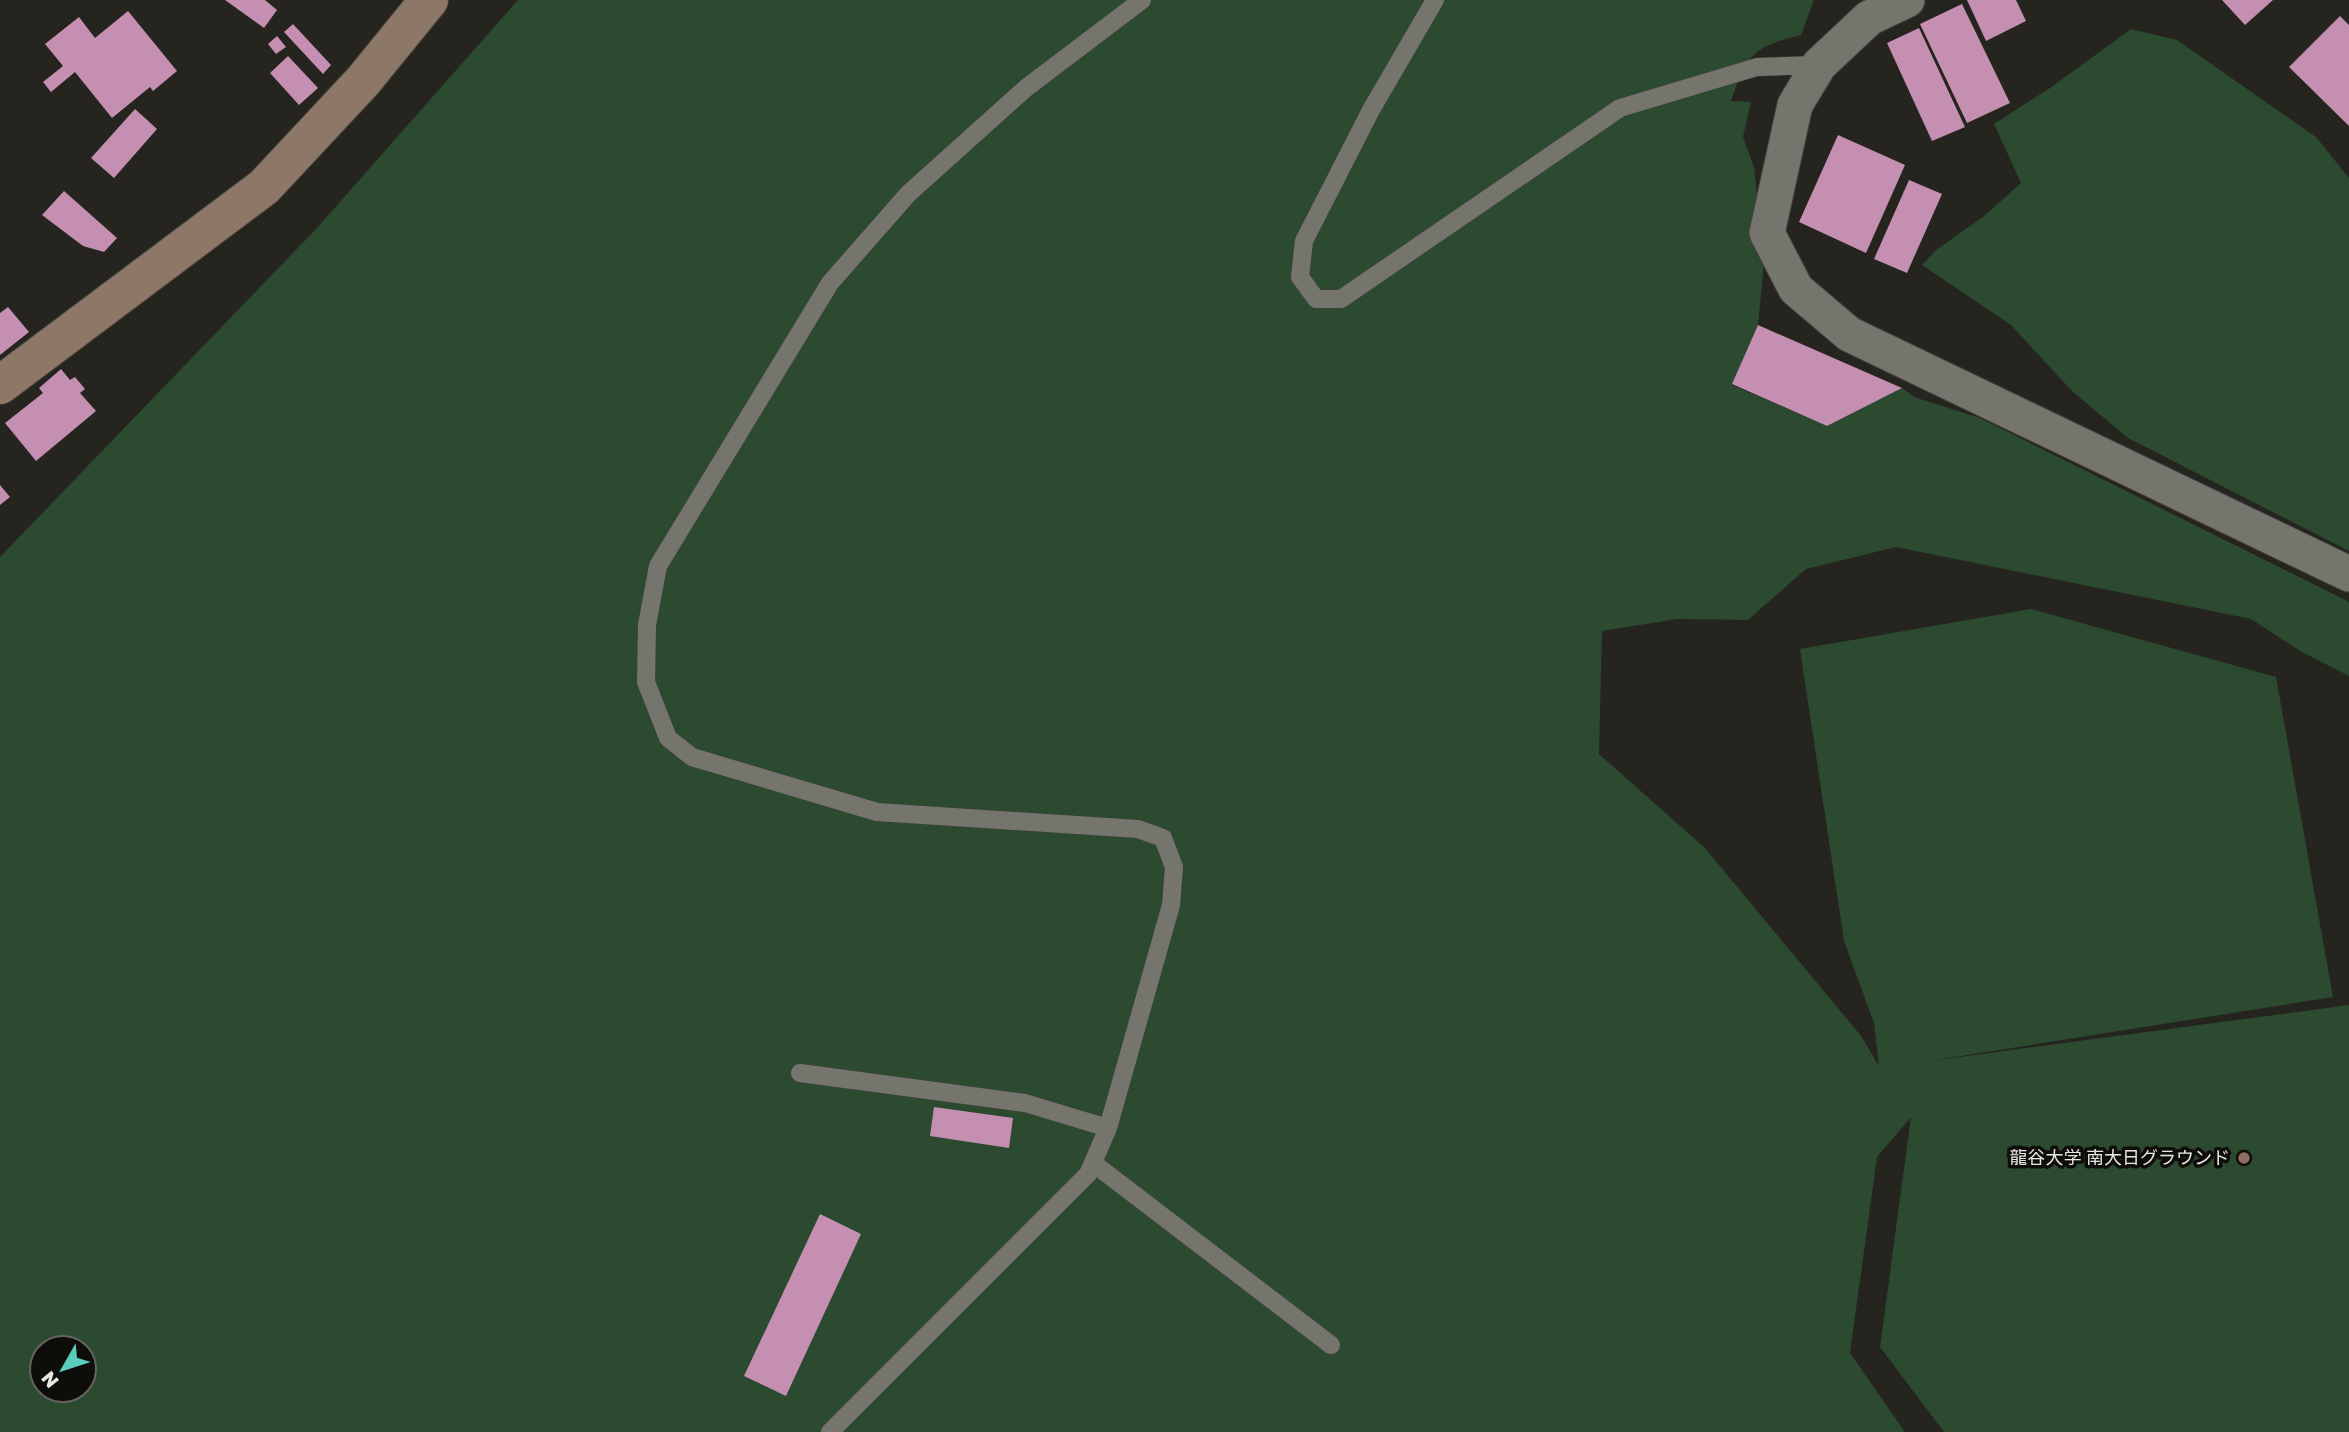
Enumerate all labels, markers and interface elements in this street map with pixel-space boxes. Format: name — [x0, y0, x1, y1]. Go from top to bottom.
place label: 龍谷大学 南大日グラウンド — [2010, 1146, 2230, 1168]
marker: 龍谷大学 南大日グラウンド — [2236, 1150, 2252, 1166]
north arrow — [28, 1334, 98, 1404]
text: N — [36, 1367, 63, 1393]

